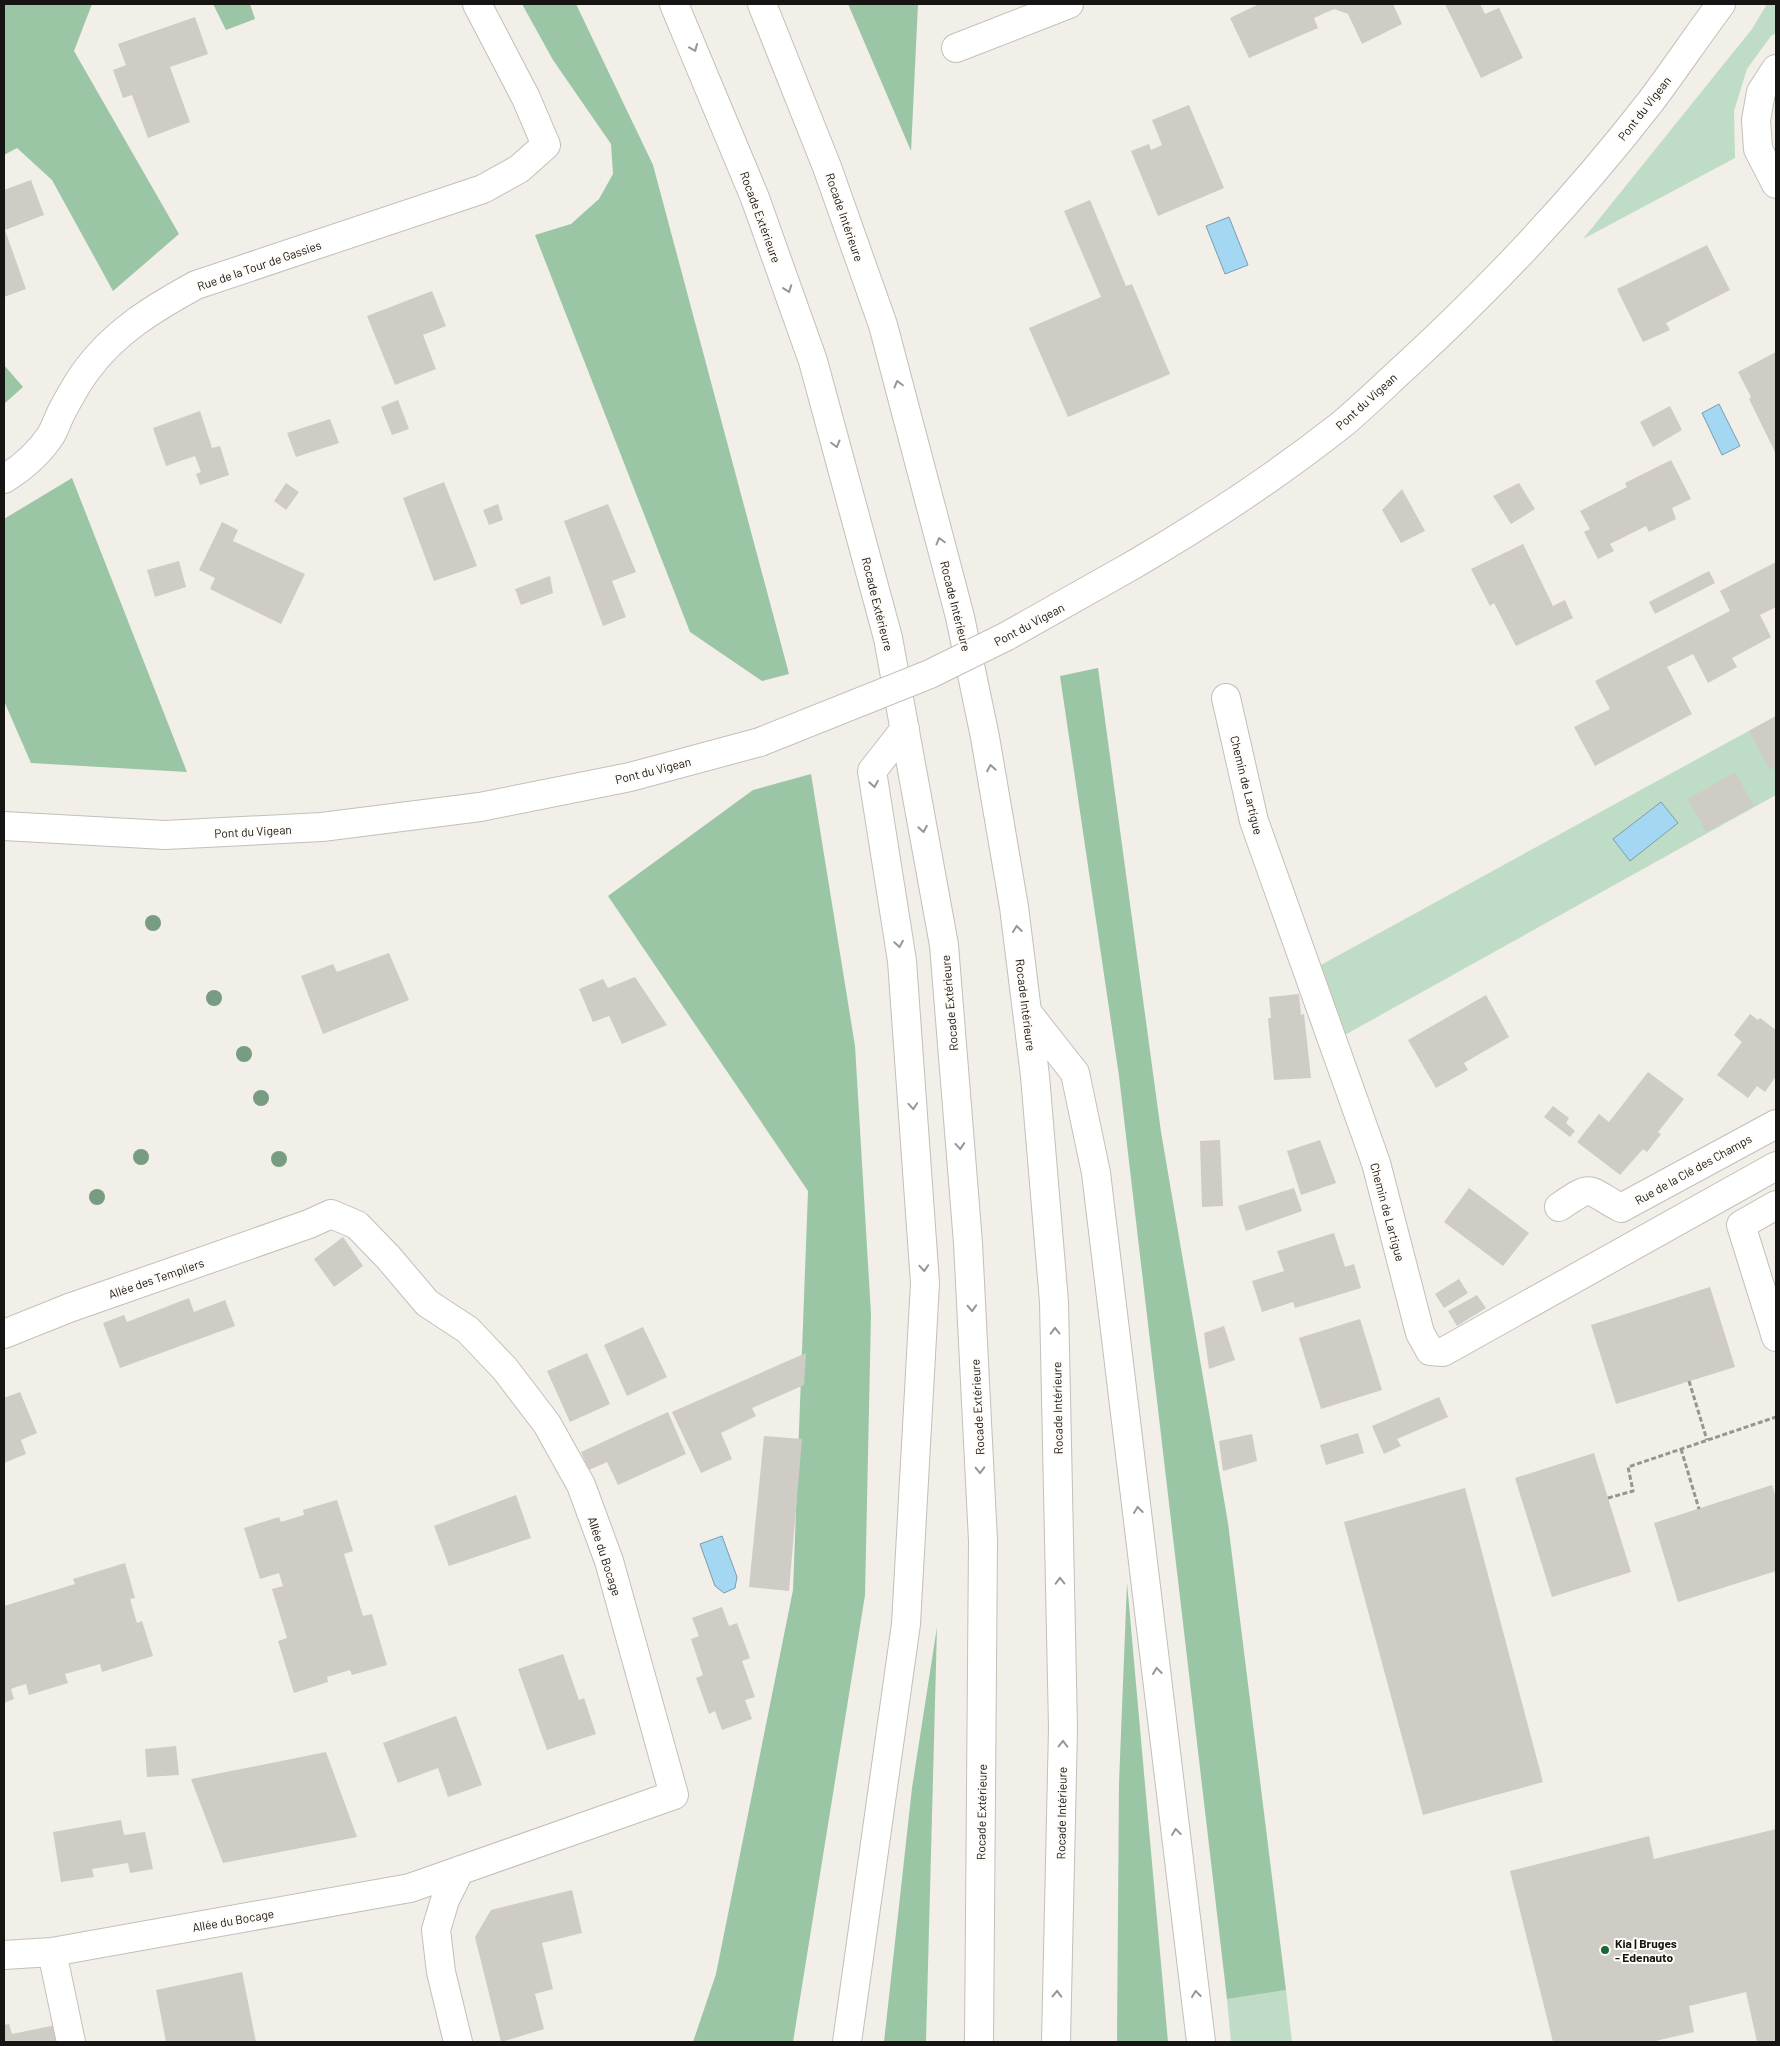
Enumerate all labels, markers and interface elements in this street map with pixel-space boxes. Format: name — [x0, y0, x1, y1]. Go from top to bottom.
one-way arrow — [688, 44, 698, 52]
street label: Pont du Vigean — [1615, 73, 1673, 143]
street label: Rocade Extérieure — [738, 169, 784, 265]
street label: Rocade Intérieure — [823, 171, 867, 263]
street label: Rue de la Tour de Gassies — [195, 237, 323, 293]
one-way arrow — [782, 285, 792, 293]
street label: Pont du Vigean — [1333, 370, 1399, 432]
one-way arrow — [894, 381, 904, 389]
one-way arrow — [830, 440, 840, 448]
one-way arrow — [935, 537, 946, 546]
street label: Rocade Extérieure — [860, 556, 896, 652]
street label: Rocade Intérieure — [938, 559, 974, 653]
street label: Pont du Vigean — [991, 600, 1067, 648]
street label: Chemin de Lartigue — [1228, 734, 1266, 836]
street label: Pont du Vigean — [614, 754, 692, 786]
one-way arrow — [986, 764, 996, 773]
one-way arrow — [868, 779, 878, 788]
street label: Pont du Vigean — [214, 822, 292, 840]
one-way arrow — [917, 824, 928, 833]
one-way arrow — [1012, 924, 1023, 932]
one-way arrow — [894, 940, 904, 949]
street label: Rocade Extérieure — [938, 955, 960, 1051]
street label: Rocade Intérieure — [1013, 958, 1039, 1052]
one-way arrow — [908, 1102, 919, 1110]
street label: Rue de la Clé des Champs — [1632, 1131, 1754, 1207]
one-way arrow — [955, 1142, 966, 1150]
street label: Chemin de Lartigue — [1368, 1161, 1408, 1263]
street label: Allée des Templiers — [106, 1255, 206, 1301]
one-way arrow — [918, 1264, 929, 1272]
one-way arrow — [966, 1304, 977, 1312]
one-way arrow — [1050, 1327, 1060, 1334]
street label: Rocade Extérieure — [967, 1359, 987, 1455]
street label: Rocade Intérieure — [1049, 1362, 1065, 1454]
one-way arrow — [974, 1467, 985, 1475]
one-way arrow — [1133, 1505, 1144, 1513]
street label: Allée du Bocage — [586, 1515, 624, 1597]
one-way arrow — [1055, 1577, 1065, 1584]
one-way arrow — [1152, 1667, 1163, 1675]
one-way arrow — [1057, 1739, 1068, 1747]
street label: Rocade Extérieure — [973, 1764, 989, 1860]
street label: Rocade Intérieure — [1053, 1767, 1069, 1859]
one-way arrow — [1171, 1828, 1182, 1836]
street label: Allée du Bocage — [191, 1906, 275, 1934]
place label: Kia | Bruges - Edenauto — [1615, 1936, 1677, 1964]
marker: Kia | Bruges - Edenauto — [1599, 1944, 1611, 1956]
one-way arrow — [1052, 1989, 1062, 1997]
one-way arrow — [1191, 1990, 1202, 1998]

